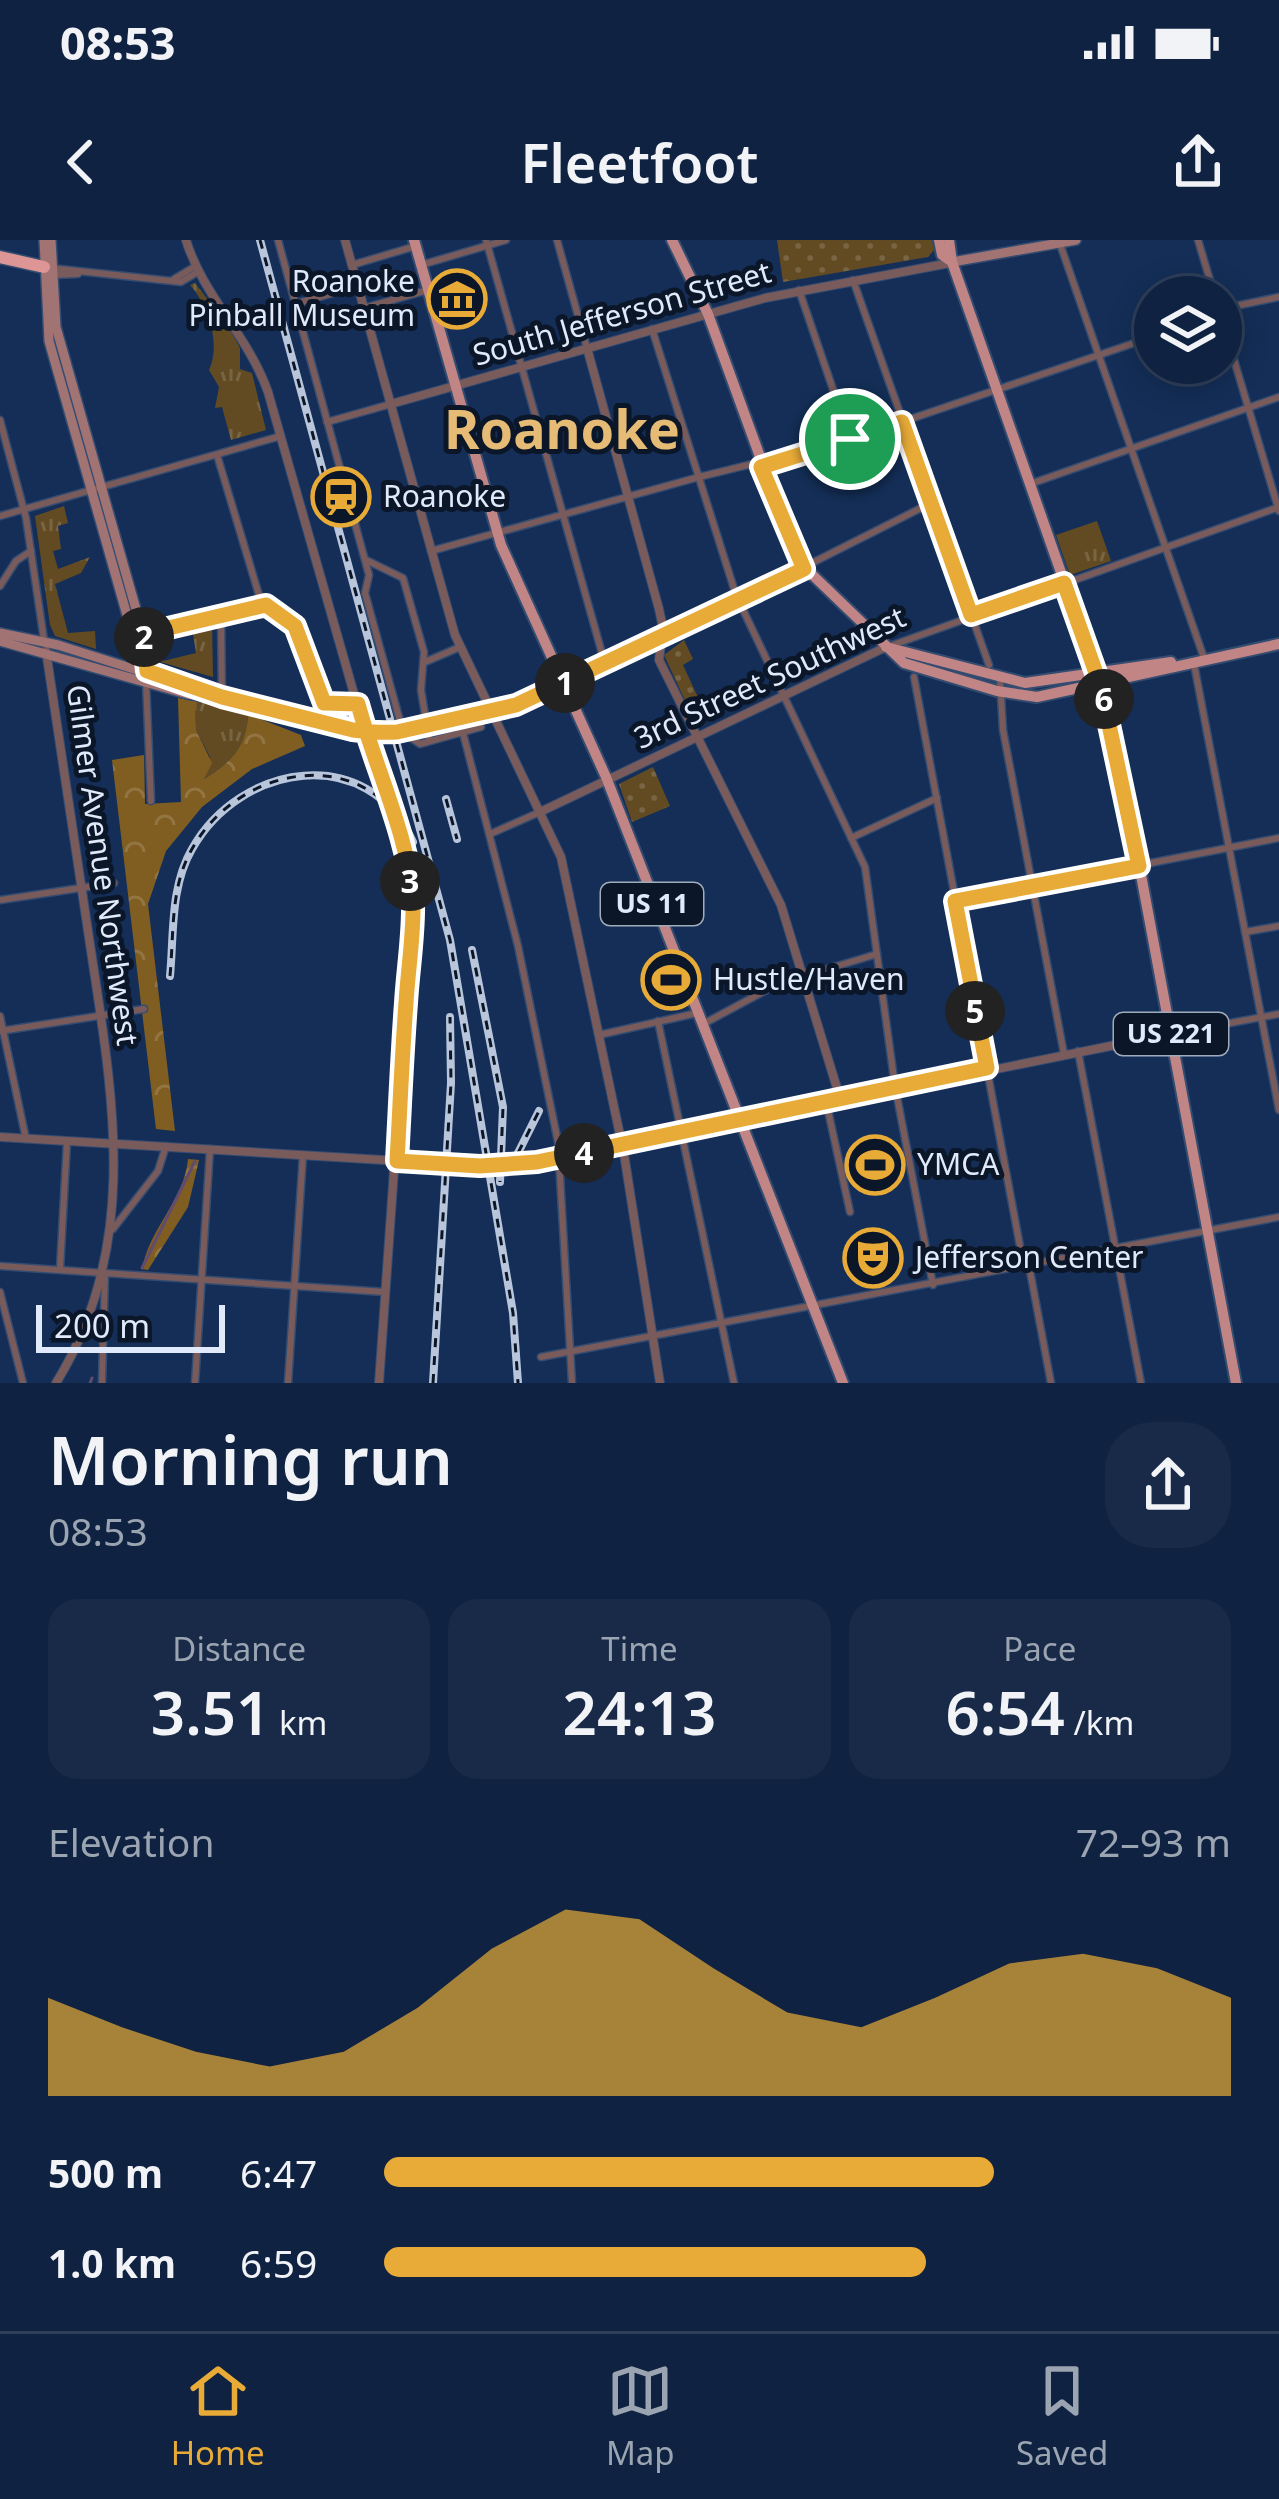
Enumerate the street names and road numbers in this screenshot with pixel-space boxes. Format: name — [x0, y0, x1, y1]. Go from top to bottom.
street label: South Jefferson Street — [468, 250, 775, 375]
street label: 3rd Street Southwest — [627, 596, 912, 758]
street label: Gilmer Avenue Northwest — [58, 682, 149, 1048]
road number: US 11 — [601, 883, 703, 925]
road number: US 221 — [1114, 1013, 1228, 1055]

